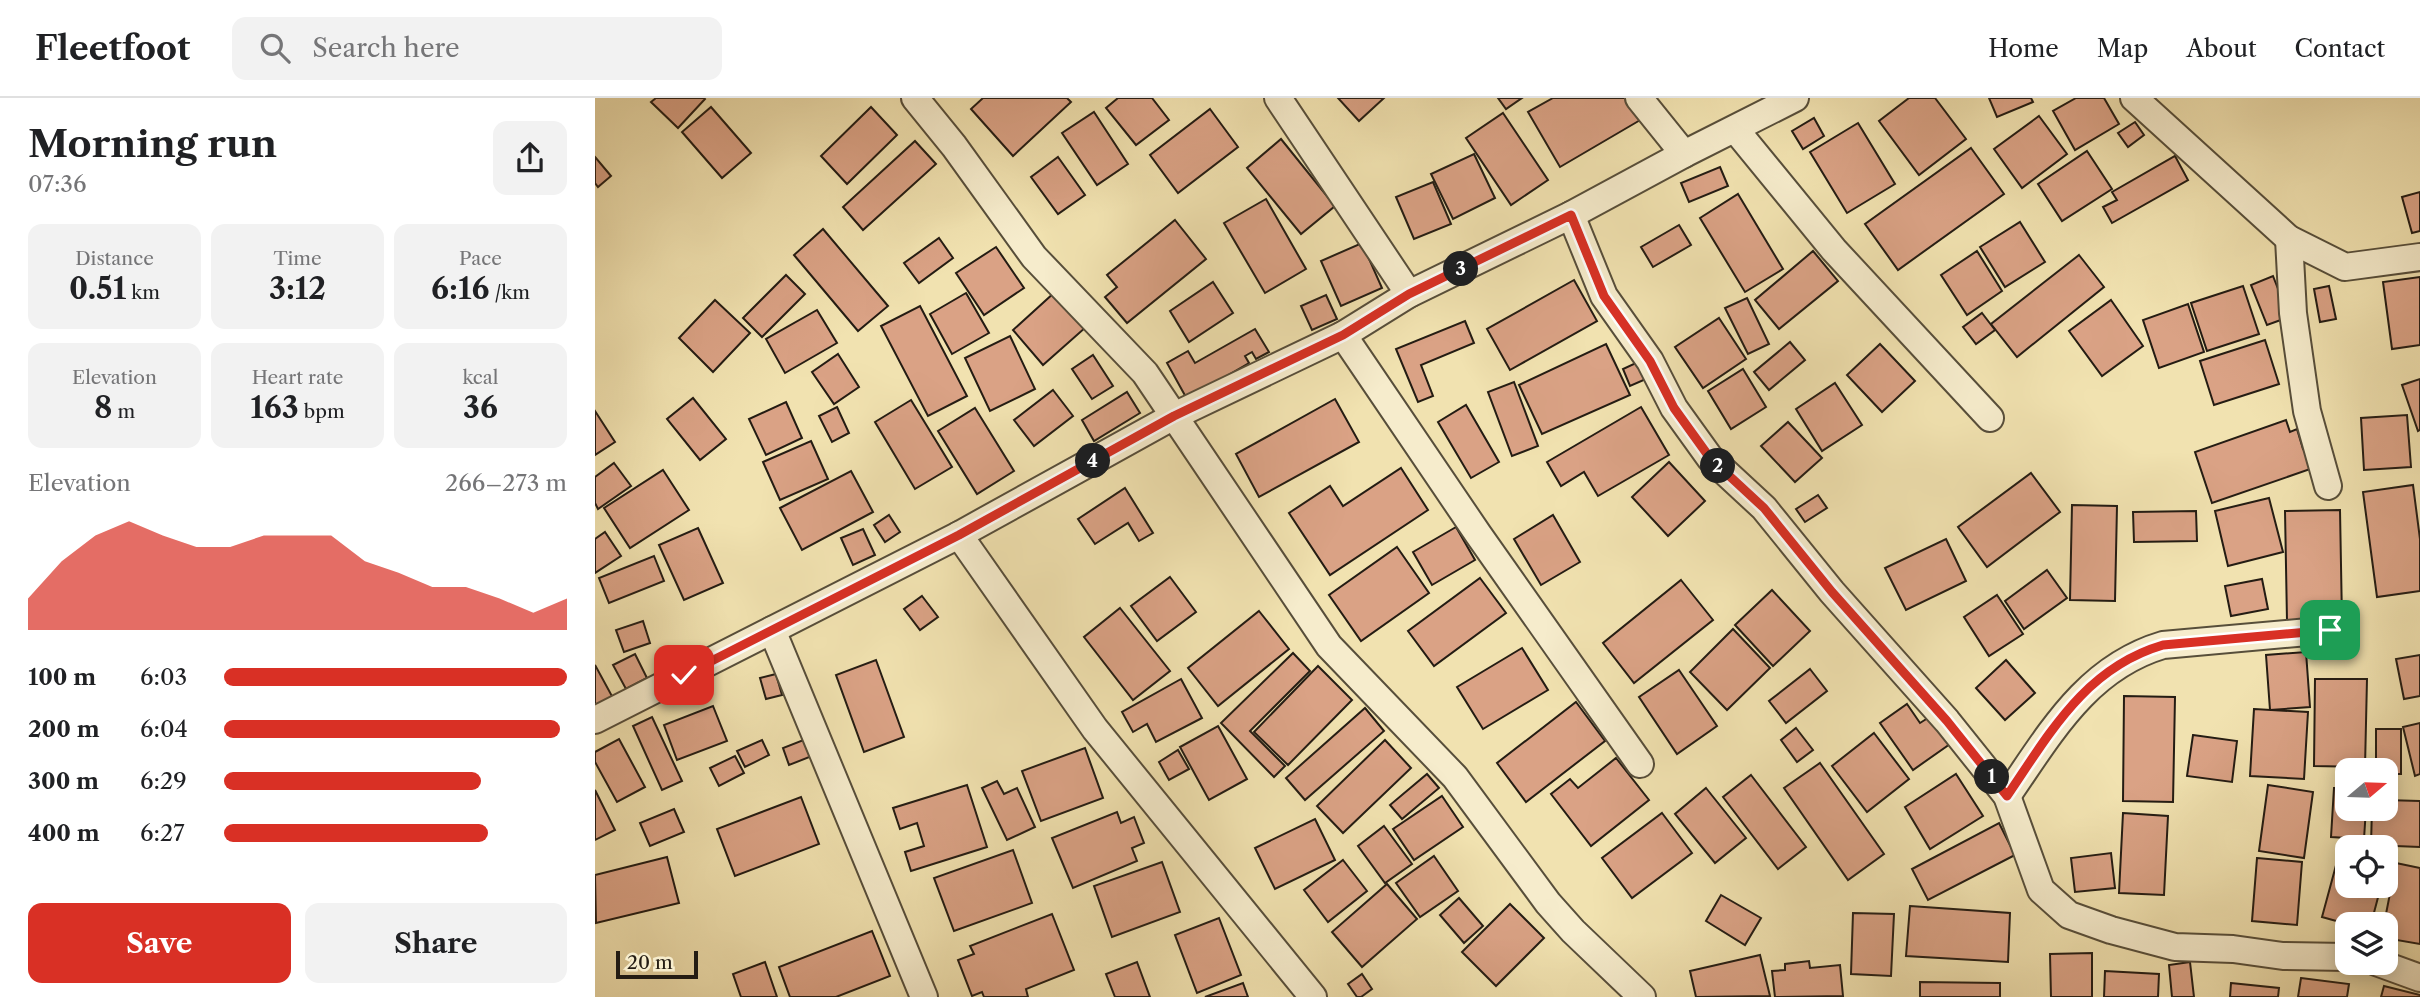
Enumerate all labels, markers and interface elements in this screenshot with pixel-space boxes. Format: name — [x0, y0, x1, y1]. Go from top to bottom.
search box — [232, 17, 722, 80]
text: Fleetfoot — [35, 28, 190, 69]
icon: search — [256, 29, 294, 67]
text: Search here — [312, 32, 460, 64]
text: Home — [1988, 34, 2059, 63]
text: Map — [2097, 34, 2148, 63]
text: About — [2186, 34, 2257, 63]
text: Contact — [2295, 34, 2385, 63]
text: Morning run — [28, 120, 277, 167]
button: share — [493, 121, 567, 195]
text: 07:36 — [28, 170, 87, 198]
text: Distance — [75, 247, 154, 270]
text: Time — [273, 247, 322, 270]
text: Pace — [459, 247, 502, 270]
pin: 3 — [1443, 252, 1479, 286]
text: 3 — [1455, 257, 1466, 280]
text: 0.51 — [69, 270, 126, 307]
text: 3:12 — [269, 270, 326, 307]
text: 6:16 — [431, 270, 489, 307]
text: km — [126, 281, 160, 304]
text: /km — [489, 281, 530, 304]
text: Elevation — [72, 366, 157, 389]
text: Heart rate — [252, 366, 343, 389]
text: kcal — [463, 366, 498, 389]
text: 8 — [94, 389, 112, 426]
text: 163 — [250, 389, 299, 426]
text: 36 — [463, 389, 498, 426]
text: m — [112, 400, 135, 423]
text: bpm — [299, 400, 345, 423]
pin: 4 — [1075, 444, 1111, 478]
pin: 2 — [1701, 448, 1735, 484]
text: 4 — [1087, 449, 1098, 472]
text: 2 — [1712, 454, 1723, 477]
text: Elevation — [28, 469, 131, 497]
text: 266–273 m — [445, 469, 567, 497]
pin — [2300, 600, 2360, 660]
icon: arrive — [2311, 611, 2349, 649]
pin — [654, 645, 714, 705]
icon: check — [665, 656, 703, 694]
text: 100 m — [28, 663, 96, 691]
text: 6:03 — [140, 663, 187, 691]
text: 200 m — [28, 715, 100, 743]
text: 6:04 — [140, 715, 188, 743]
north arrow — [2335, 758, 2397, 821]
map controls — [2335, 758, 2398, 975]
pin: 1 — [1975, 760, 2009, 794]
text: 1 — [1987, 765, 1996, 788]
text: 300 m — [28, 767, 99, 795]
text: 6:29 — [140, 767, 187, 795]
text: 400 m — [28, 819, 100, 847]
text: 6:27 — [140, 819, 184, 847]
button: locate — [2335, 835, 2398, 898]
button: Save — [28, 903, 291, 983]
button: Share — [305, 903, 567, 983]
button: layers — [2335, 912, 2398, 975]
scale bar — [616, 948, 698, 980]
text: 20 m — [627, 951, 673, 974]

